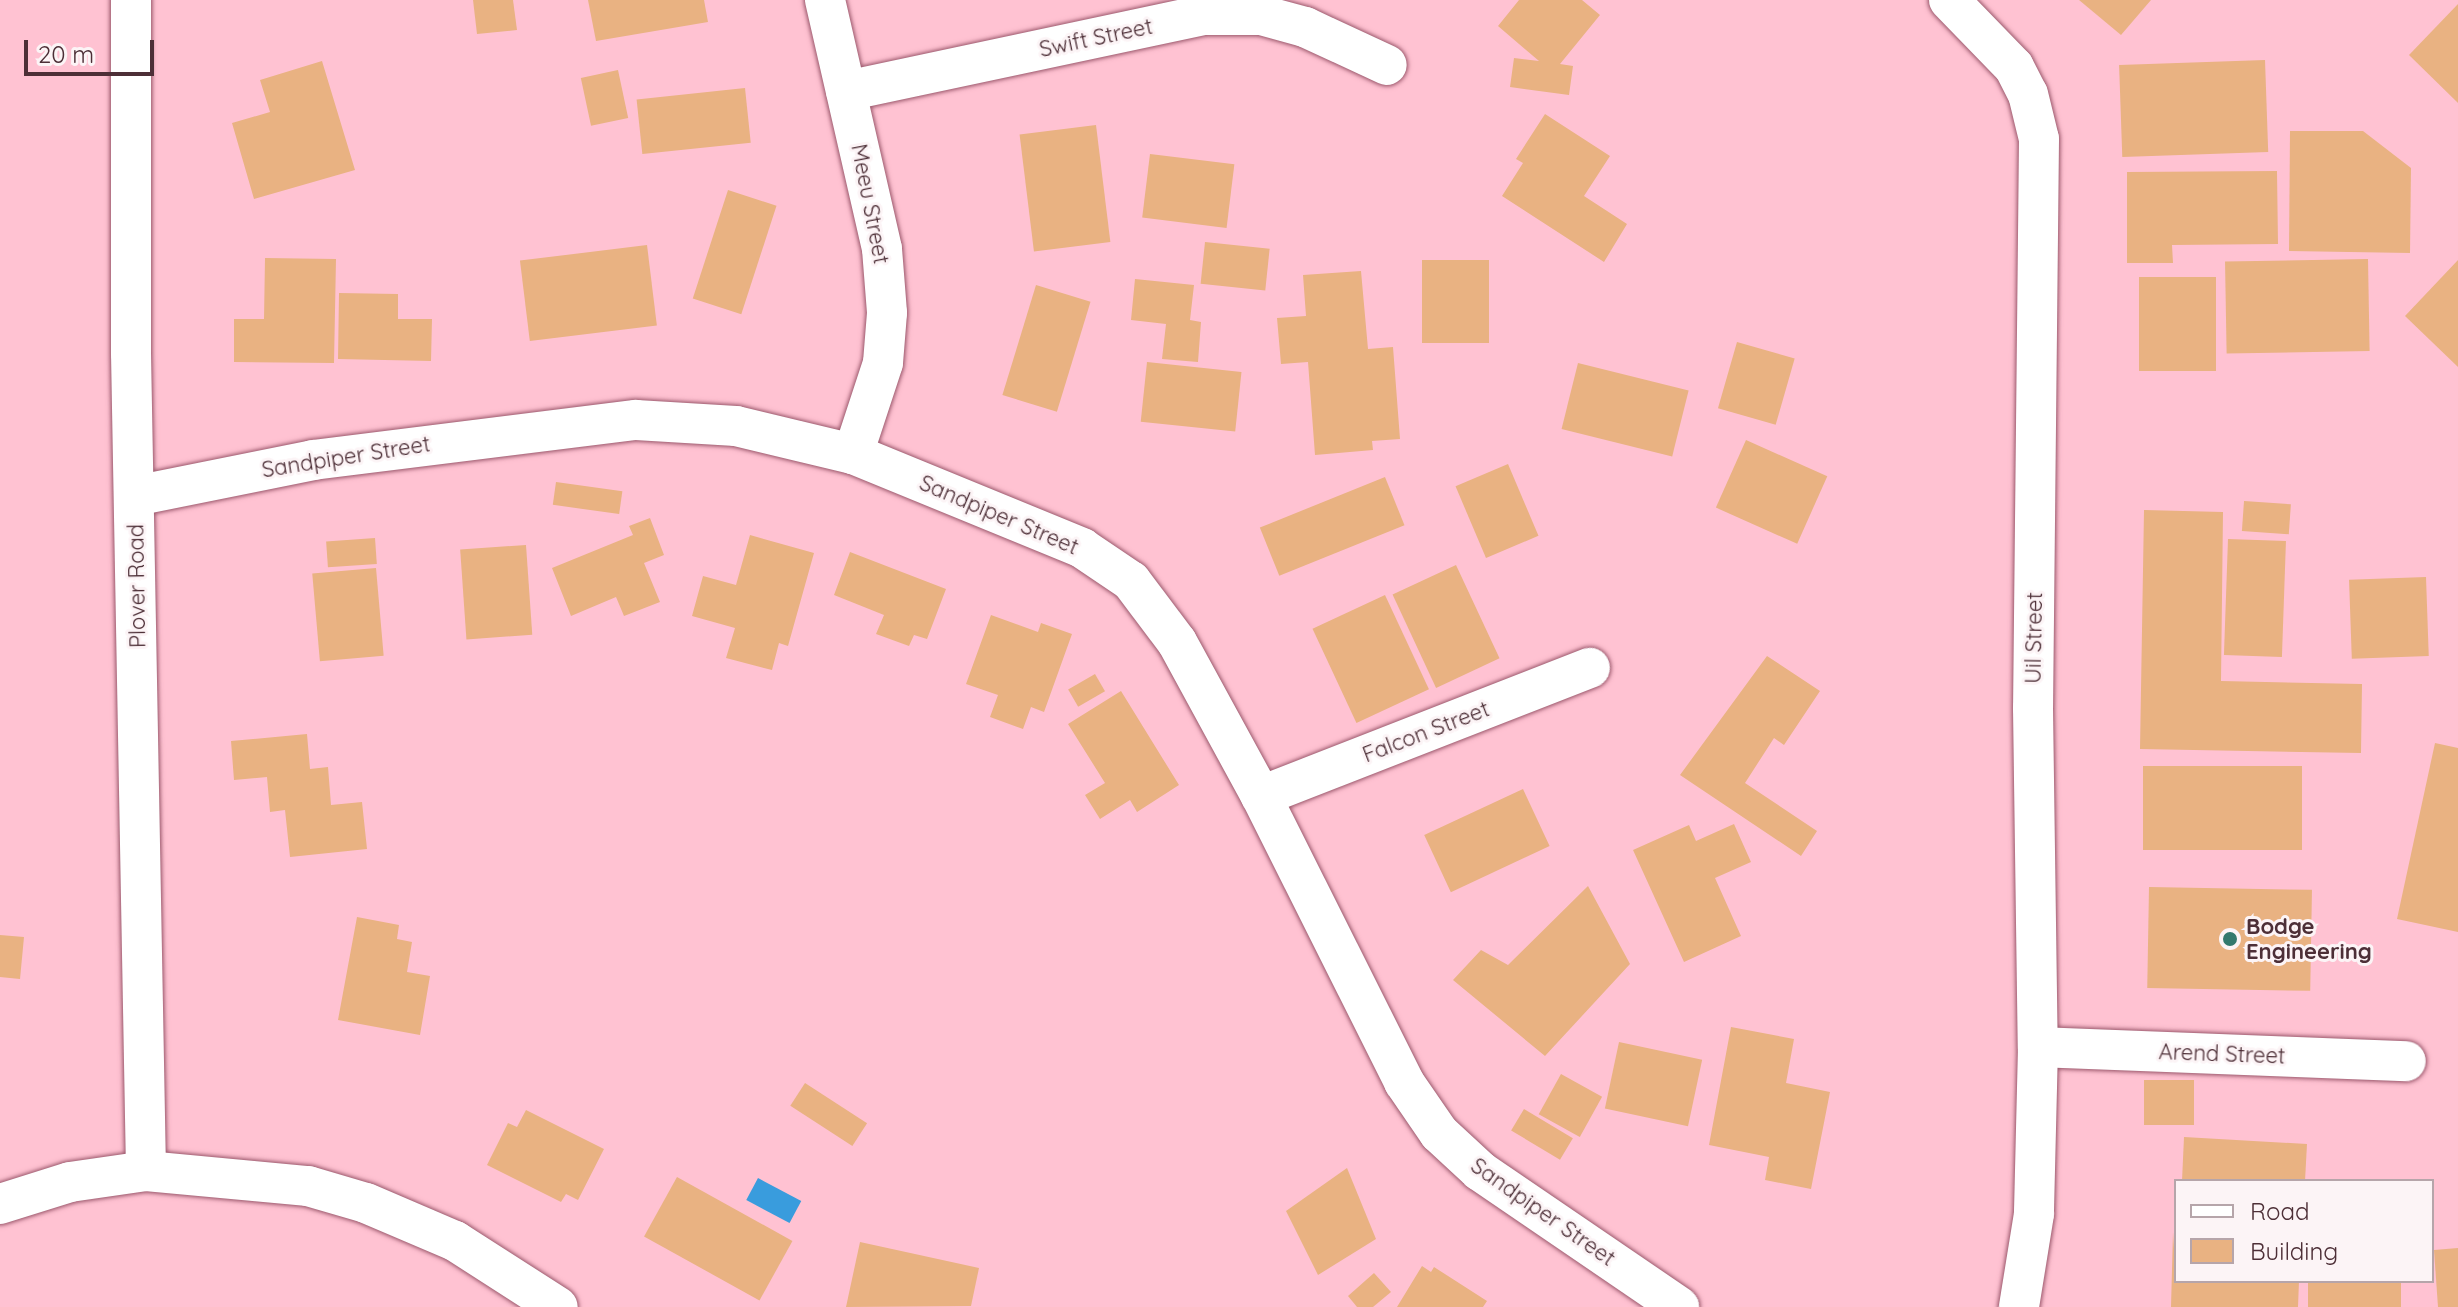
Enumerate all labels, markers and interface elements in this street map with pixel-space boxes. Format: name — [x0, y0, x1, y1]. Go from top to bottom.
street label: Swift Street — [1037, 13, 1155, 63]
scale bar — [28, 24, 158, 74]
text: 20 m — [38, 39, 94, 69]
street label: Meeu Street — [845, 142, 895, 266]
street label: Sandpiper Street — [260, 431, 432, 483]
street label: Sandpiper Street — [916, 470, 1082, 560]
street label: Plover Road — [123, 524, 151, 648]
street label: Uil Street — [2020, 592, 2048, 684]
street label: Falcon Street — [1359, 696, 1493, 768]
place label: Bodge Engineering — [2246, 913, 2372, 964]
marker: Bodge Engineering — [2221, 930, 2239, 948]
street label: Arend Street — [2158, 1039, 2286, 1069]
street label: Sandpiper Street — [1466, 1152, 1620, 1272]
legend — [2174, 1179, 2434, 1283]
text: Road — [2250, 1196, 2310, 1226]
text: Building — [2250, 1236, 2338, 1266]

